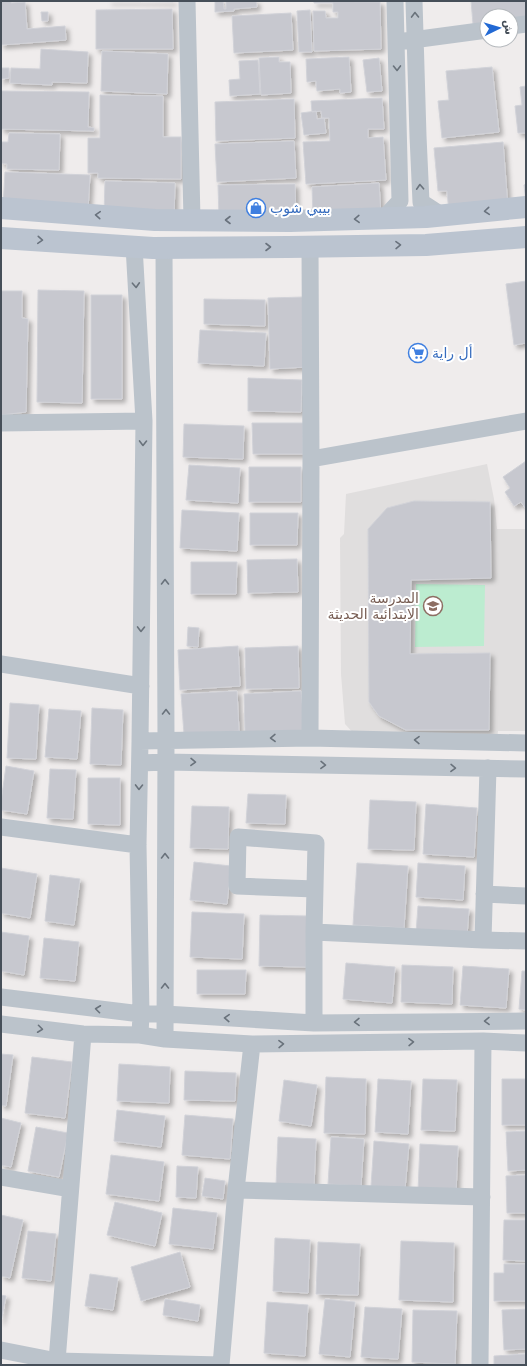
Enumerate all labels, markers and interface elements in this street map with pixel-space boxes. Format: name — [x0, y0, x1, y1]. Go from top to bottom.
north arrow — [479, 8, 519, 48]
one-way arrow — [411, 12, 419, 18]
text: ش — [501, 19, 516, 35]
one-way arrow — [393, 65, 401, 71]
one-way arrow — [416, 184, 425, 190]
shop icon: بيبي شوب — [245, 197, 267, 219]
place label: بيبي شوب — [270, 200, 331, 217]
one-way arrow — [484, 206, 490, 215]
one-way arrow — [95, 211, 101, 220]
one-way arrow — [354, 215, 360, 223]
one-way arrow — [225, 216, 231, 224]
one-way arrow — [37, 236, 43, 245]
one-way arrow — [395, 241, 401, 249]
one-way arrow — [265, 243, 271, 251]
one-way arrow — [132, 282, 141, 288]
supermarket icon: أل راية — [407, 342, 429, 364]
place label: أل راية — [432, 344, 473, 362]
one-way arrow — [139, 440, 147, 446]
one-way arrow — [161, 579, 169, 585]
place label: المدرسة الابتدائية الحديثة — [328, 590, 419, 622]
school or university icon: المدرسة الابتدائية الحديثة — [422, 595, 444, 617]
one-way arrow — [137, 626, 145, 632]
one-way arrow — [162, 709, 170, 715]
one-way arrow — [270, 734, 276, 743]
one-way arrow — [414, 736, 420, 745]
one-way arrow — [190, 758, 196, 766]
one-way arrow — [320, 761, 326, 769]
one-way arrow — [450, 764, 456, 772]
one-way arrow — [135, 784, 144, 790]
one-way arrow — [161, 853, 169, 859]
one-way arrow — [161, 983, 169, 989]
one-way arrow — [95, 1005, 101, 1014]
one-way arrow — [224, 1013, 230, 1022]
one-way arrow — [484, 1017, 490, 1025]
one-way arrow — [354, 1018, 360, 1027]
one-way arrow — [37, 1024, 43, 1033]
one-way arrow — [408, 1038, 414, 1046]
one-way arrow — [278, 1040, 284, 1048]

